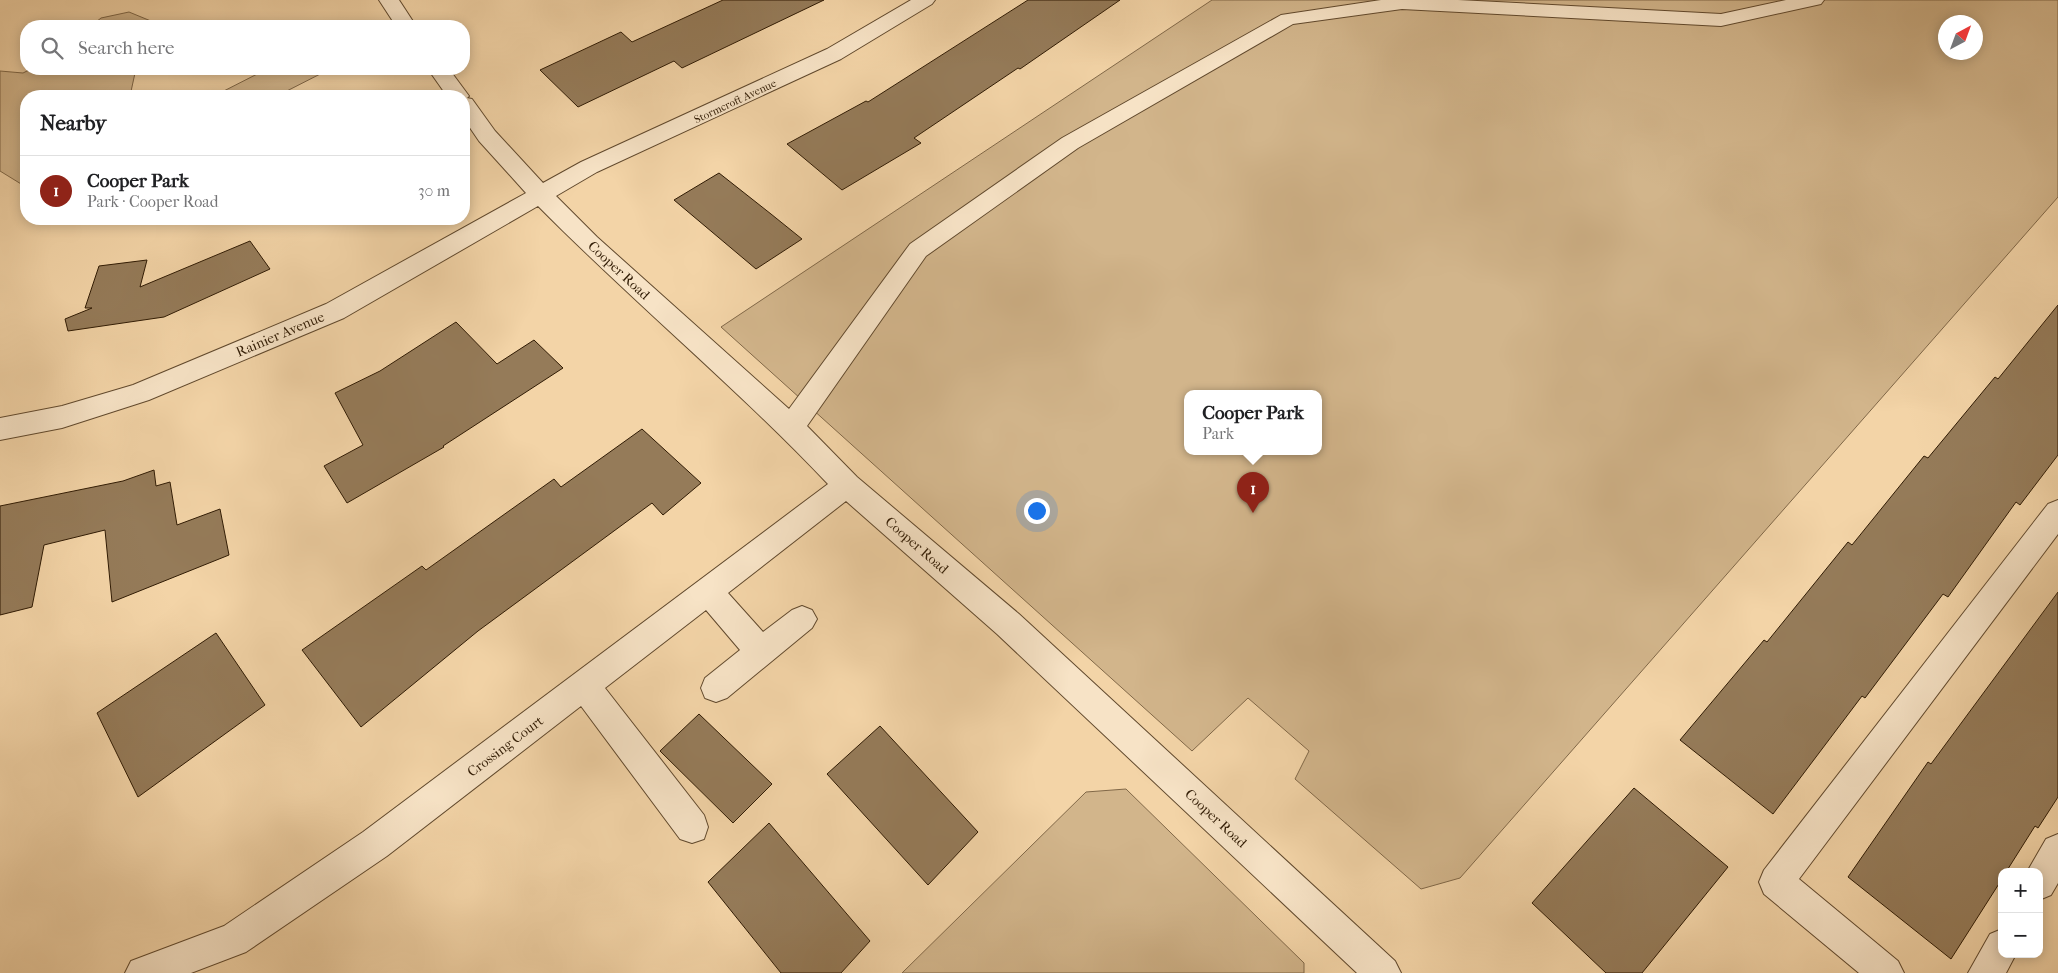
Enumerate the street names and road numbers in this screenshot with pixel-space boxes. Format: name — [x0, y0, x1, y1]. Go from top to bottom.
street label: Stormcroft Avenue — [692, 76, 779, 126]
street label: Cooper Road — [584, 237, 653, 304]
street label: Rainier Avenue — [234, 308, 327, 361]
street label: Cooper Road — [882, 513, 952, 578]
street label: Crossing Court — [464, 712, 547, 781]
street label: Cooper Road — [1181, 785, 1250, 852]

